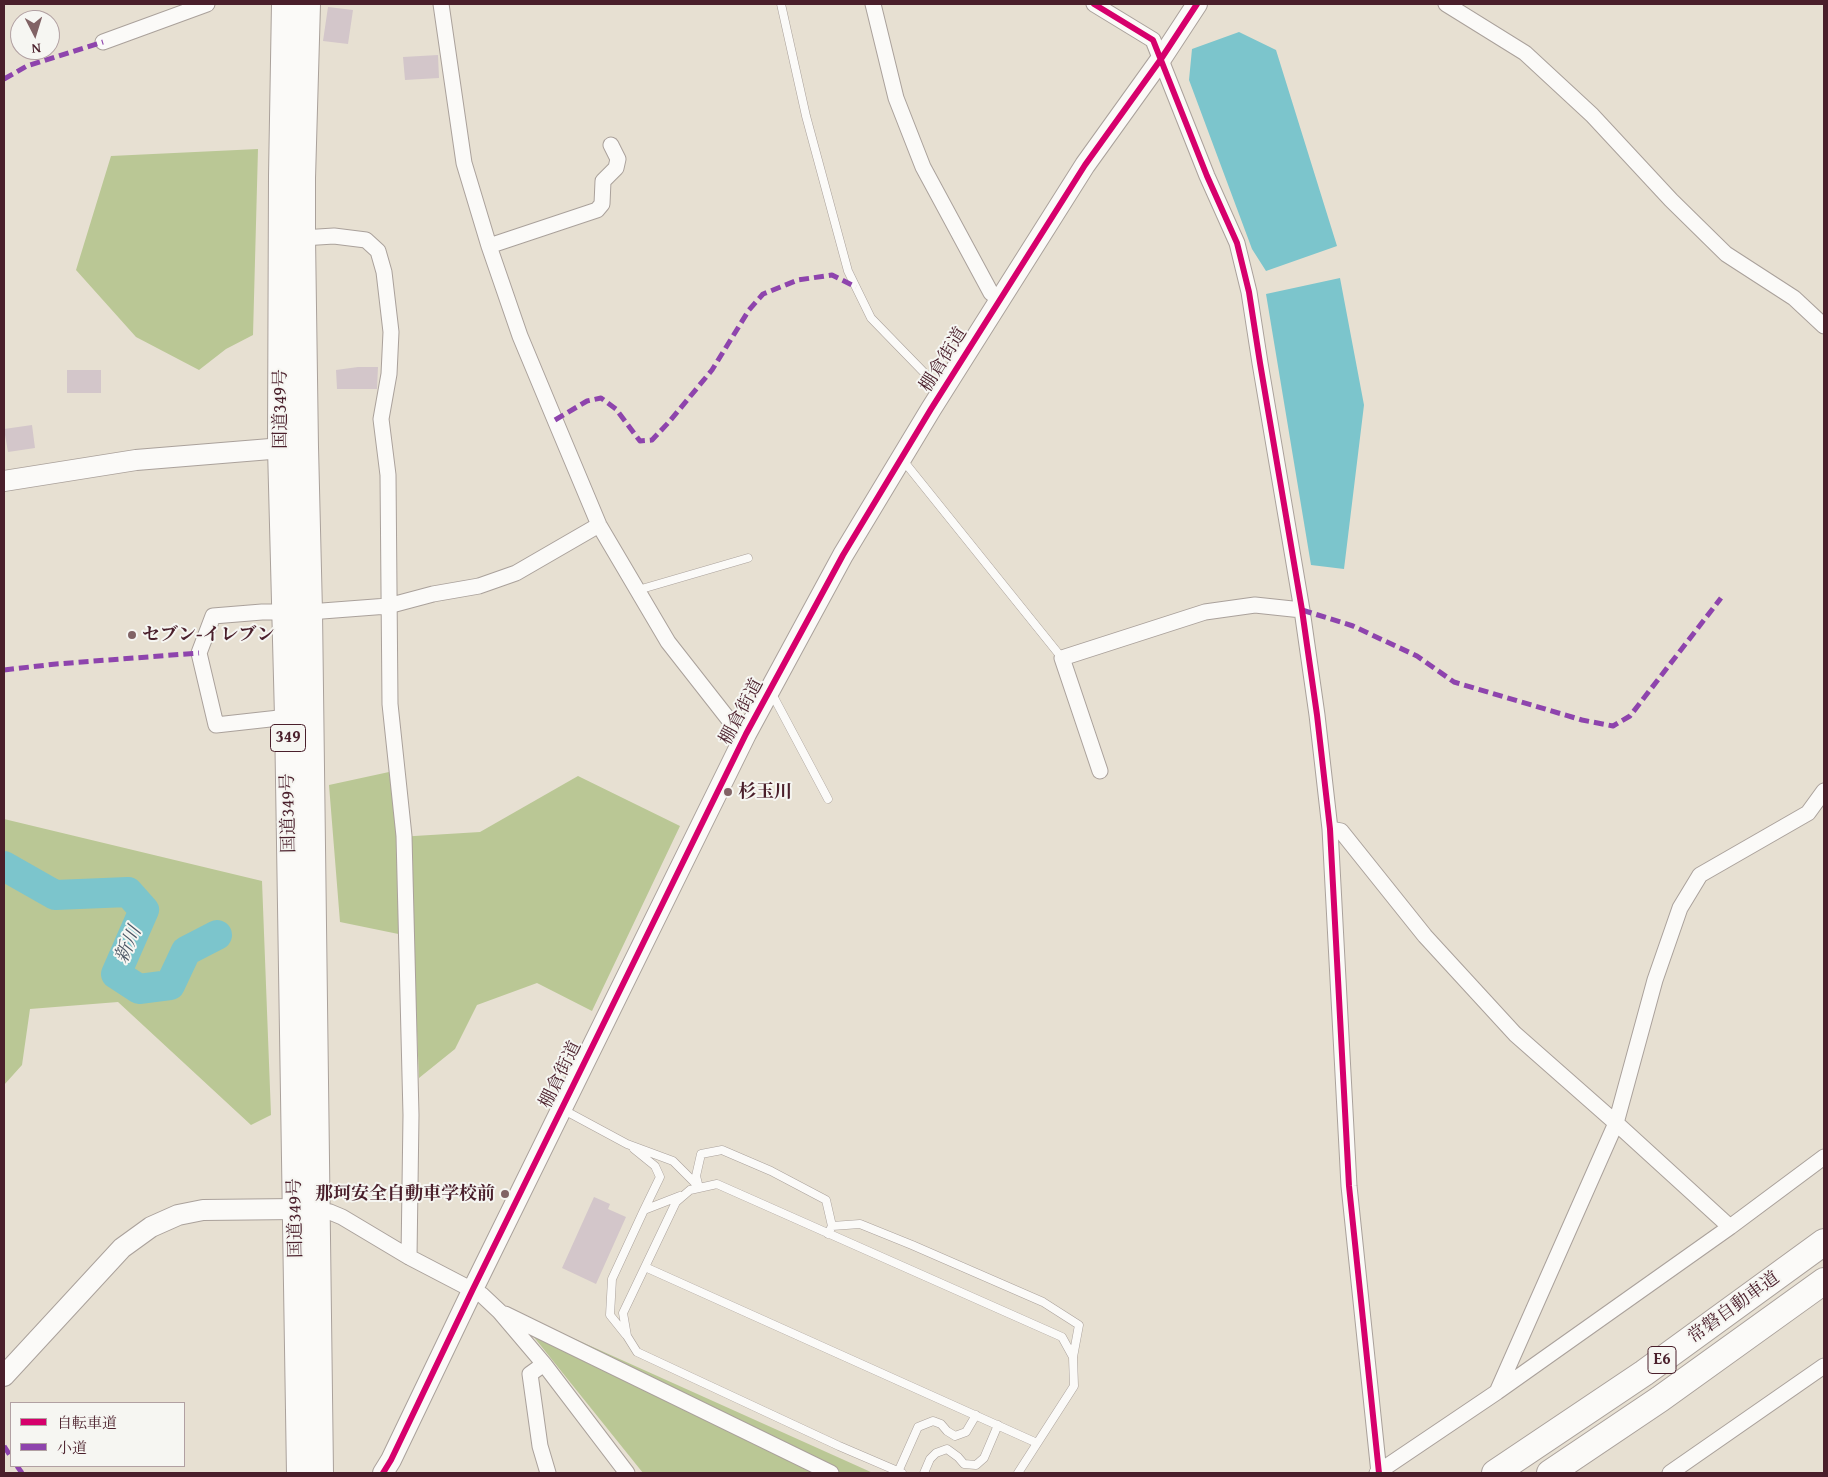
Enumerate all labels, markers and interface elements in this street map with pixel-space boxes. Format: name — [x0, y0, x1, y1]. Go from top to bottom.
north arrow — [10, 10, 60, 60]
text: N — [31, 39, 42, 59]
street label: 棚倉街道 — [916, 324, 972, 396]
street label: 国道349号 — [270, 369, 292, 449]
place label: セブン-イレブン — [142, 624, 275, 646]
marker: セブン-イレブン — [126, 629, 138, 641]
street label: 棚倉街道 — [716, 675, 768, 749]
road number: 349 — [270, 724, 306, 751]
street label: 国道349号 — [278, 773, 300, 853]
place label: 杉玉川 — [738, 781, 792, 803]
marker: 杉玉川 — [722, 786, 734, 798]
water label: 新川 — [111, 923, 147, 967]
street label: 棚倉街道 — [536, 1038, 586, 1112]
street label: 国道349号 — [285, 1178, 307, 1258]
place label: 那珂安全自動車学校前 — [315, 1183, 495, 1205]
marker: 那珂安全自動車学校前 — [499, 1188, 511, 1200]
street label: 常磐自動車道 — [1684, 1268, 1784, 1348]
road number: E6 — [1648, 1346, 1676, 1374]
legend — [10, 1402, 185, 1467]
text: 自転車道 — [57, 1412, 117, 1433]
text: 小道 — [57, 1437, 87, 1458]

